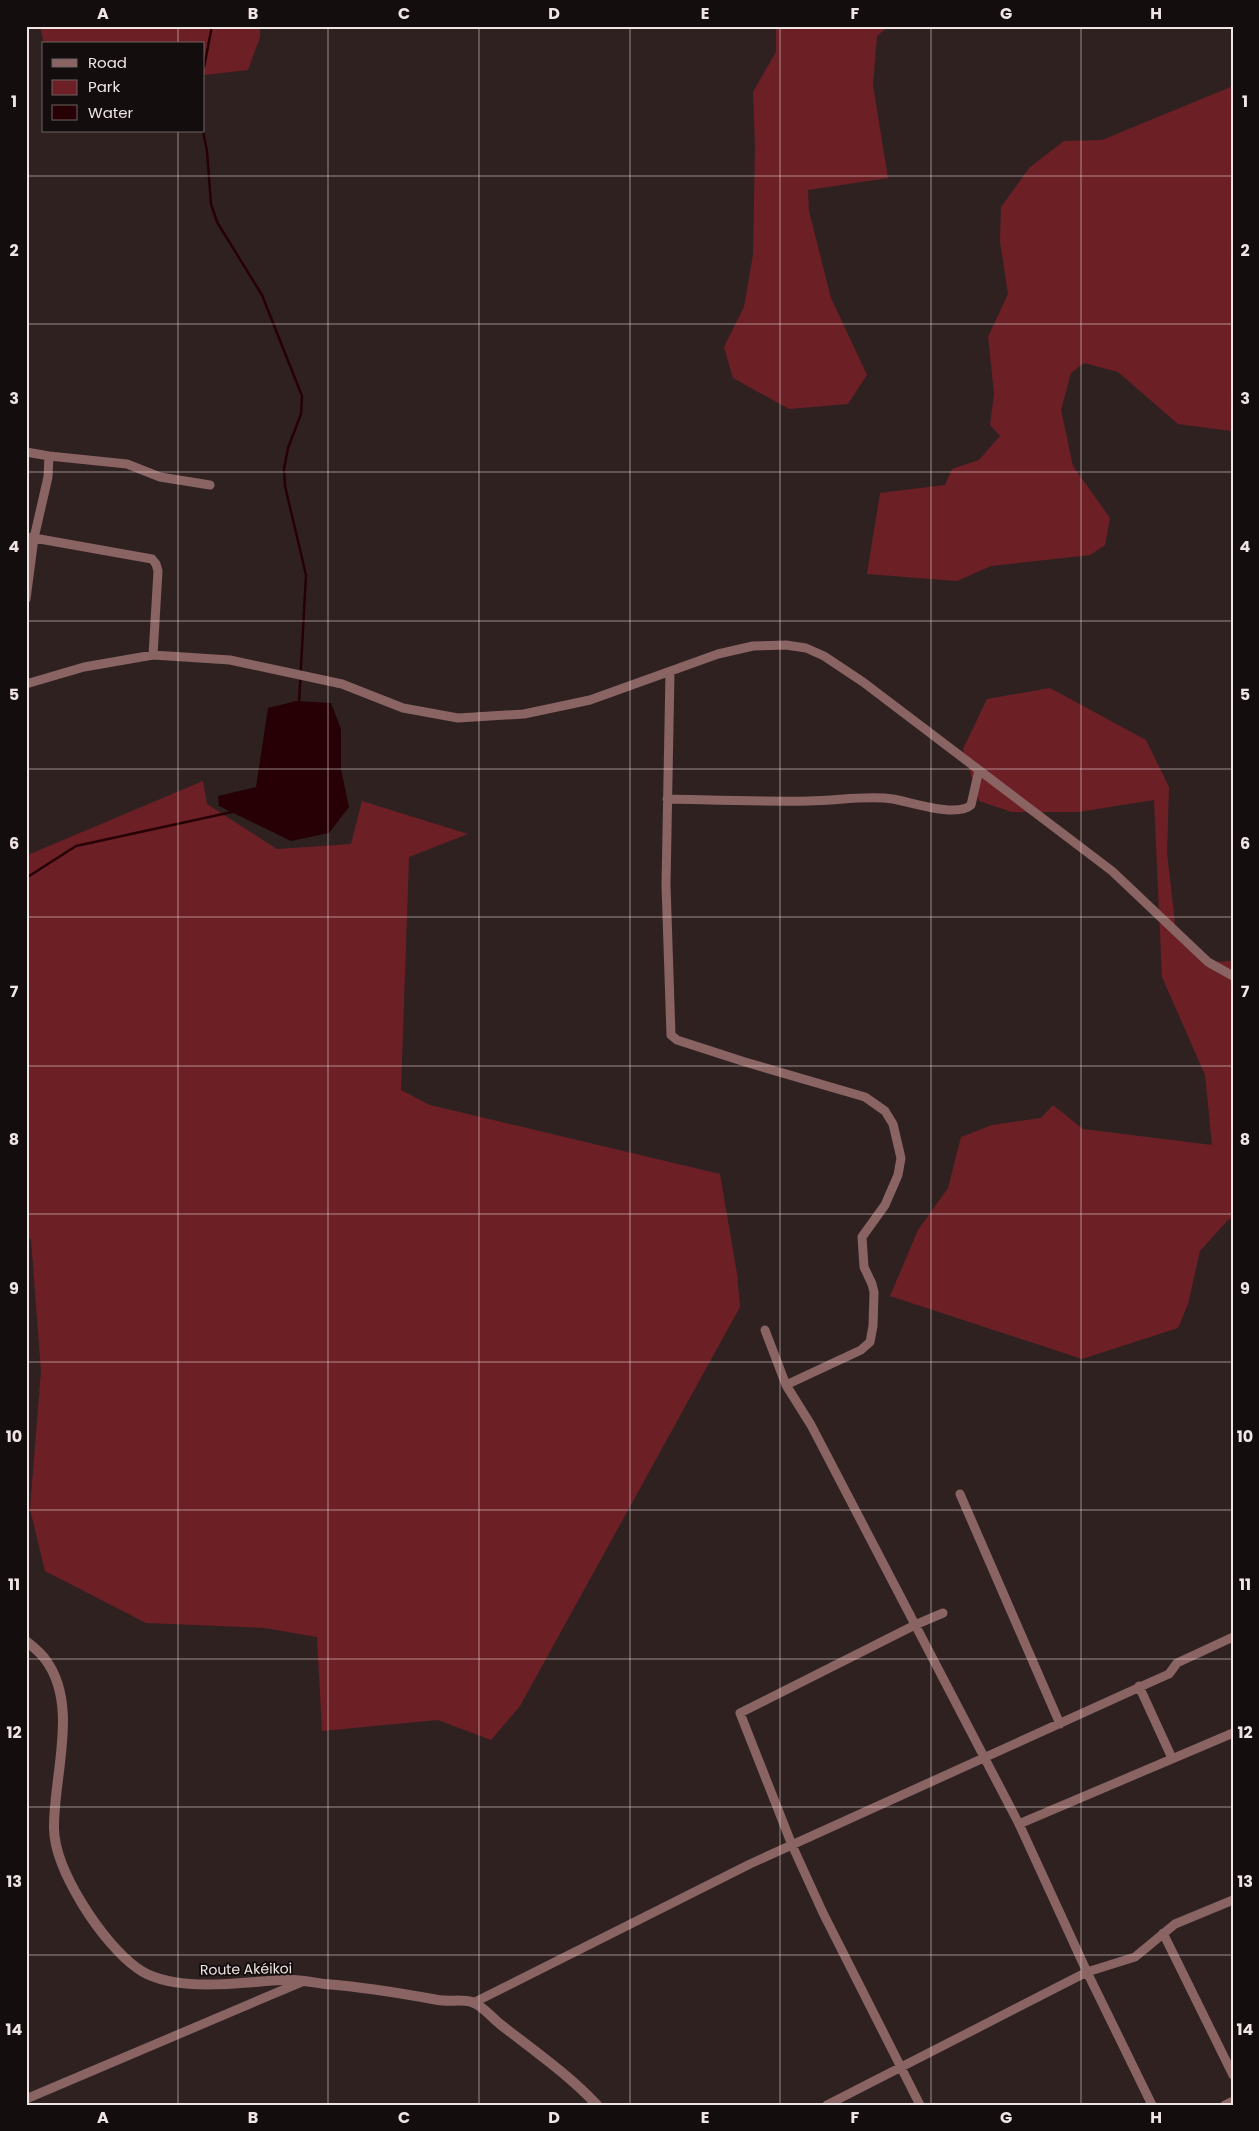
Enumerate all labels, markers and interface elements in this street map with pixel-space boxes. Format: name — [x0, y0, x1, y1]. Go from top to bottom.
text: A — [97, 2, 109, 25]
text: B — [248, 2, 258, 25]
text: C — [398, 2, 410, 25]
text: D — [548, 2, 560, 25]
text: E — [701, 2, 709, 25]
text: F — [851, 2, 860, 25]
text: G — [1000, 2, 1012, 25]
text: H — [1150, 2, 1162, 25]
legend — [42, 42, 205, 132]
text: Road — [88, 52, 127, 73]
text: Park — [88, 76, 120, 97]
text: 1 — [11, 90, 17, 113]
text: 1 — [1242, 90, 1248, 113]
text: Water — [88, 102, 134, 123]
text: 2 — [9, 239, 19, 262]
text: 2 — [1240, 239, 1250, 262]
text: 3 — [9, 387, 19, 410]
text: 3 — [1240, 387, 1250, 410]
text: 4 — [9, 535, 20, 558]
text: 4 — [1240, 535, 1251, 558]
text: 5 — [9, 683, 19, 706]
text: 5 — [1240, 683, 1250, 706]
text: 6 — [9, 832, 19, 855]
text: 6 — [1240, 832, 1250, 855]
text: 7 — [10, 980, 19, 1003]
text: 7 — [1241, 980, 1250, 1003]
text: 8 — [9, 1128, 19, 1151]
text: 8 — [1240, 1128, 1250, 1151]
text: 9 — [9, 1277, 19, 1300]
text: 9 — [1240, 1277, 1250, 1300]
text: 10 — [6, 1425, 22, 1448]
text: 10 — [1237, 1425, 1253, 1448]
text: 11 — [8, 1573, 20, 1596]
text: 11 — [1239, 1573, 1251, 1596]
text: 12 — [6, 1721, 22, 1744]
text: 12 — [1237, 1721, 1253, 1744]
text: 13 — [6, 1870, 22, 1893]
text: 13 — [1237, 1870, 1253, 1893]
street label: Route Akéikoi — [200, 1958, 292, 1980]
text: 14 — [6, 2018, 23, 2041]
text: 14 — [1237, 2018, 1254, 2041]
text: A — [97, 2106, 109, 2129]
text: B — [248, 2106, 258, 2129]
text: C — [398, 2106, 410, 2129]
text: D — [548, 2106, 560, 2129]
text: E — [701, 2106, 709, 2129]
text: F — [851, 2106, 860, 2129]
text: G — [1000, 2106, 1012, 2129]
text: H — [1150, 2106, 1162, 2129]

